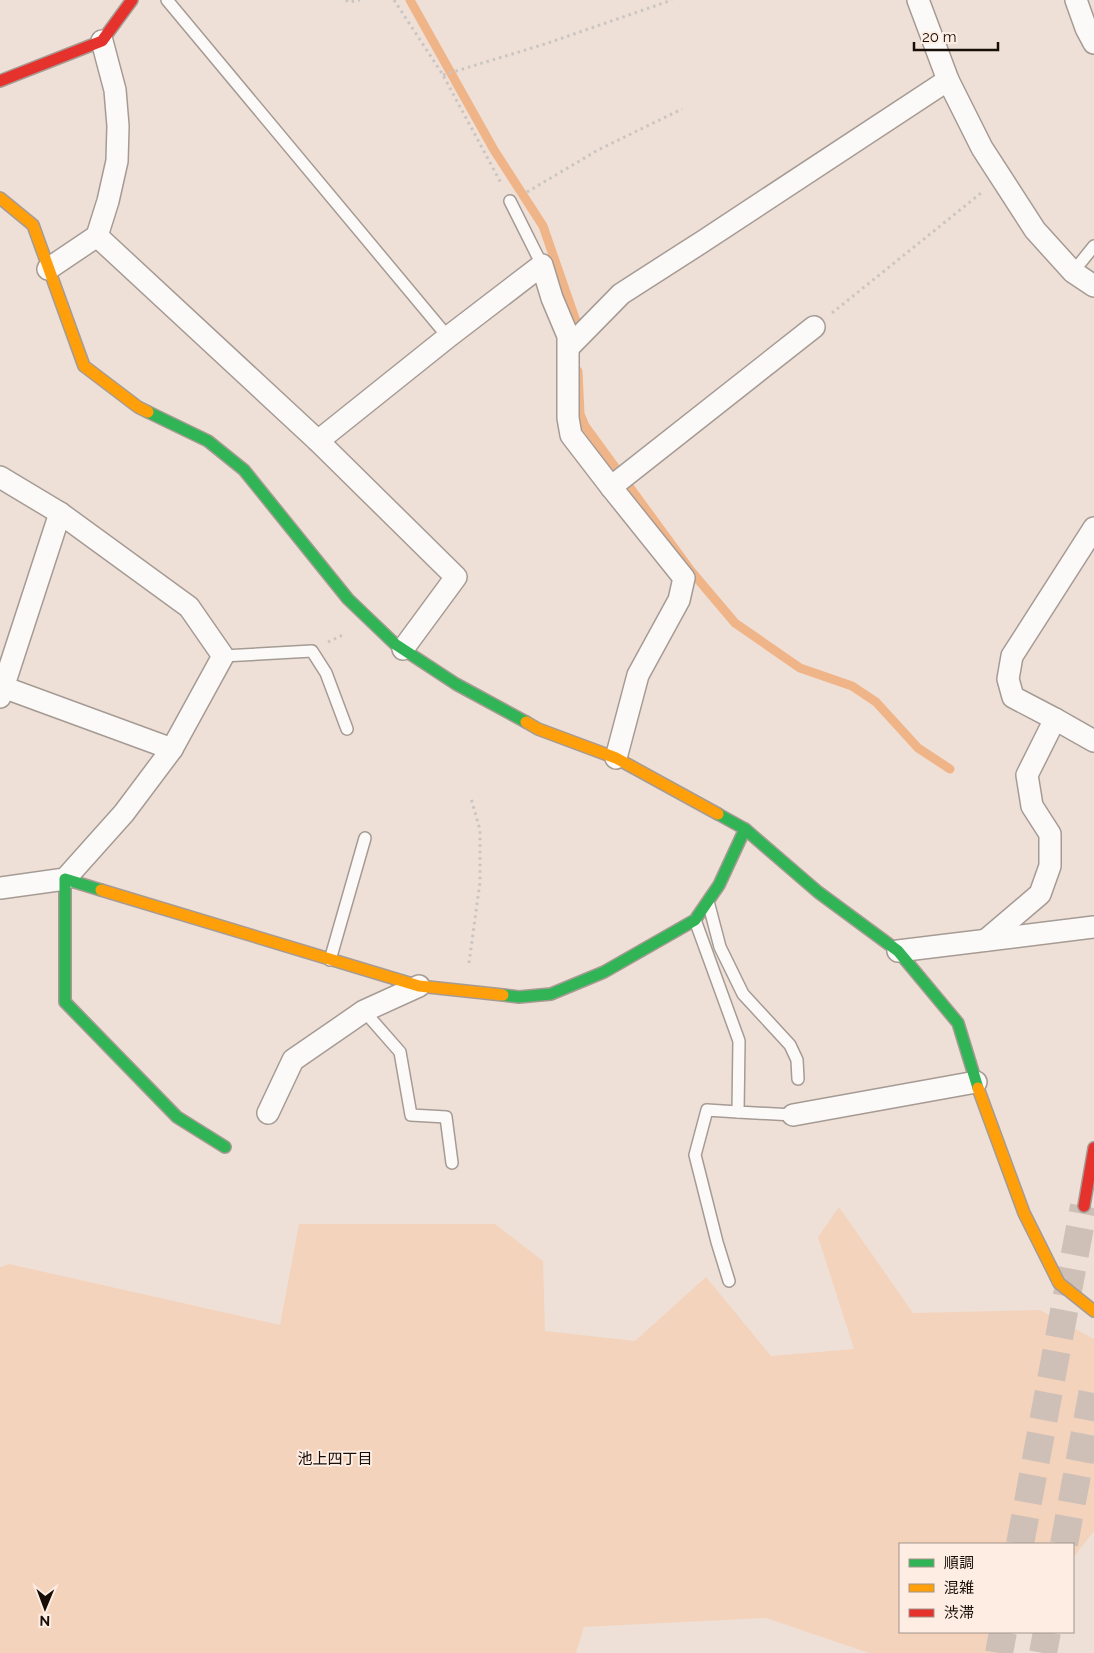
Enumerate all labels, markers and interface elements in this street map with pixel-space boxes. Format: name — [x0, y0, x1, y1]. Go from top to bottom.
scale bar — [914, 20, 998, 52]
text: 20 m — [922, 28, 957, 46]
district label: 池上四丁目 — [297, 1450, 373, 1468]
legend — [899, 1543, 1074, 1633]
text: 順調 — [944, 1554, 974, 1572]
text: 混雑 — [944, 1579, 974, 1597]
north arrow — [20, 1583, 70, 1633]
text: 渋滞 — [944, 1604, 974, 1622]
text: N — [39, 1613, 50, 1629]

